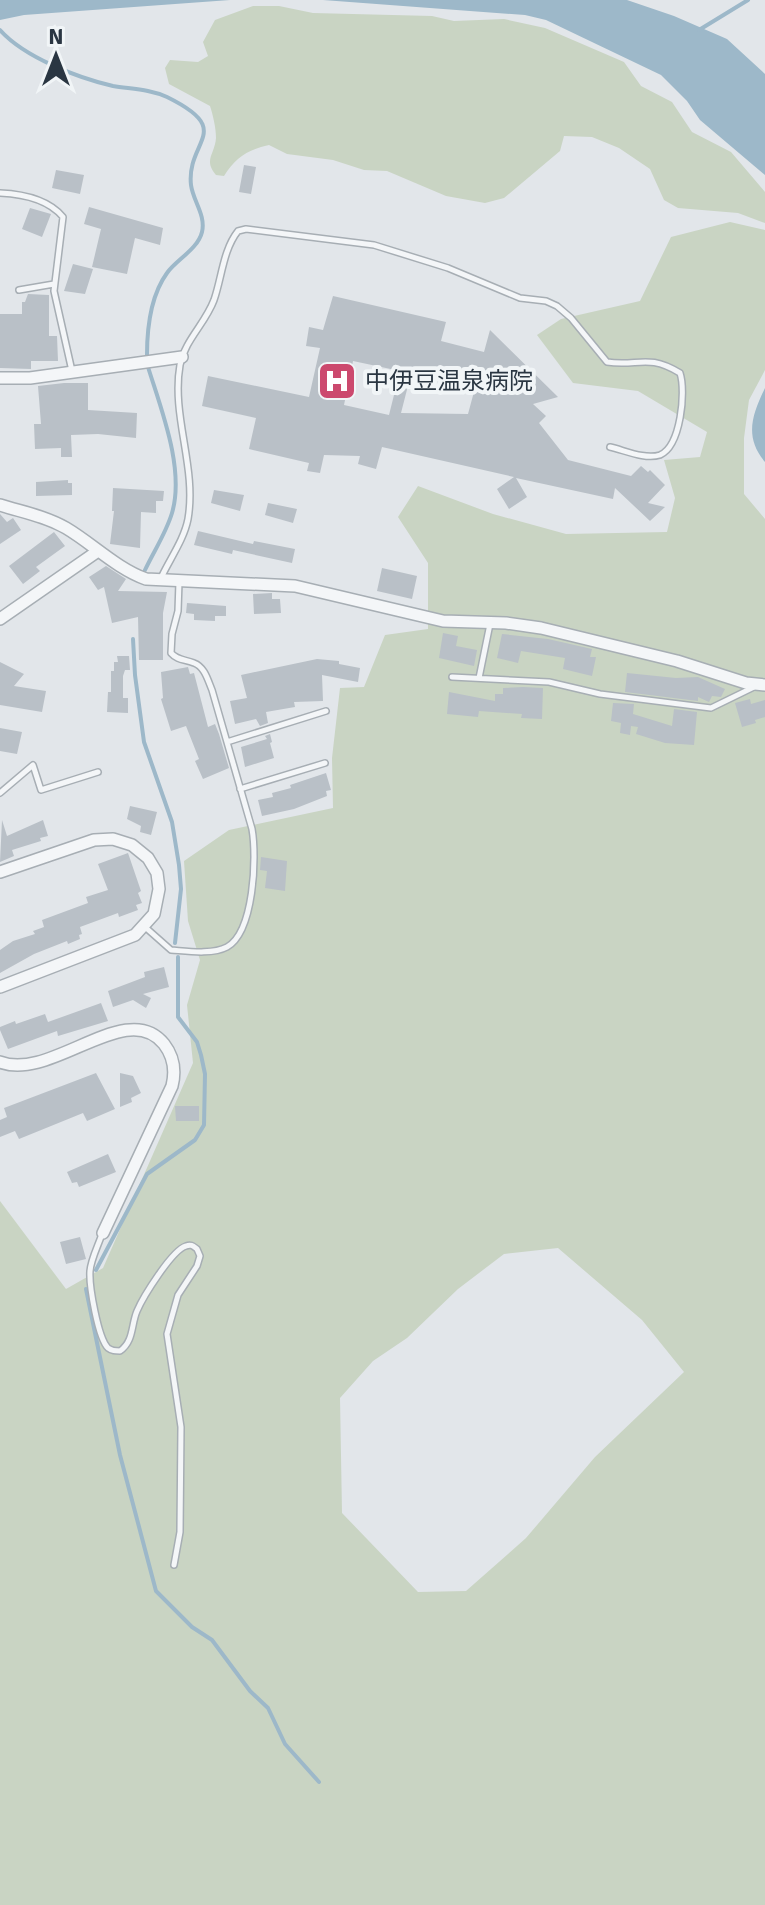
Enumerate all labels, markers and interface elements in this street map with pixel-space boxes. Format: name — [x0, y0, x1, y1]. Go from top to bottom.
north arrow — [16, 16, 96, 96]
text: N — [48, 23, 64, 50]
hospital icon: 中伊豆温泉病院 — [316, 360, 358, 402]
place label: 中伊豆温泉病院 — [365, 366, 533, 396]

